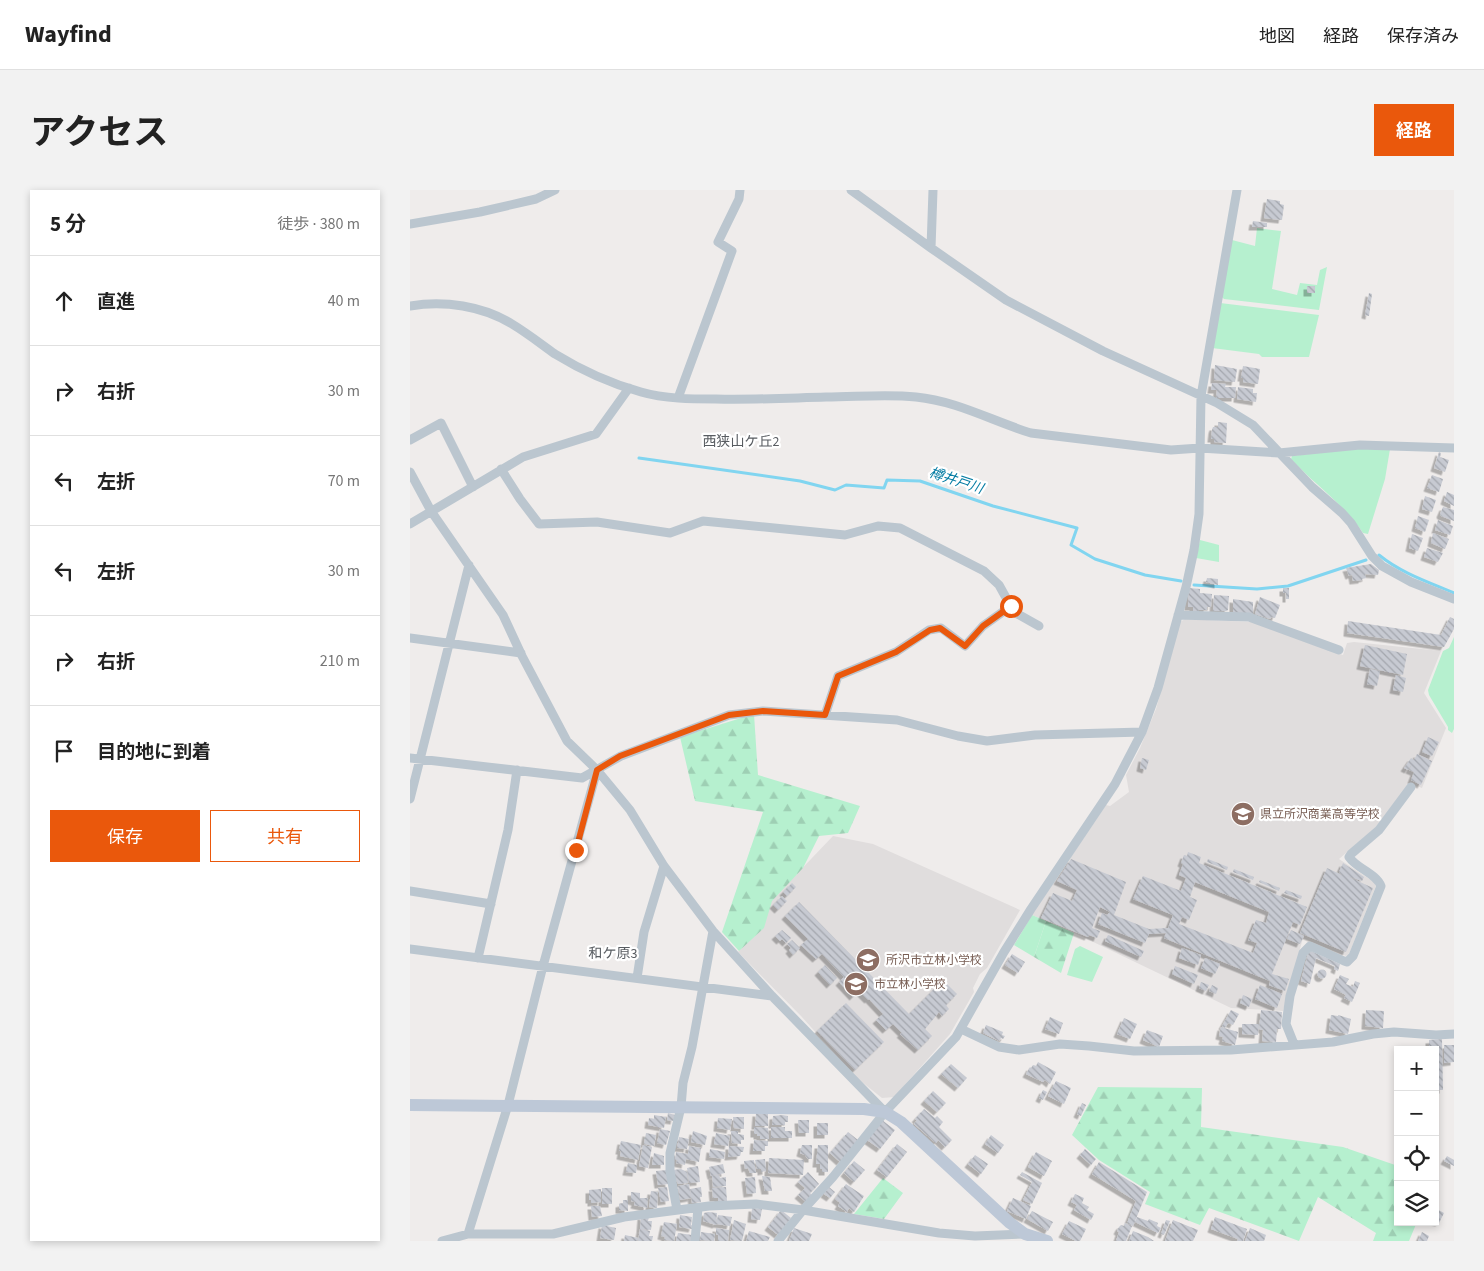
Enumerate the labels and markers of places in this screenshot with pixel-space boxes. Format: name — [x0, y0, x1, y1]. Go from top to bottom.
school or university icon: 県立所沢商業高等学校 — [1230, 801, 1256, 827]
place label: 県立所沢商業高等学校 — [1260, 806, 1380, 823]
school or university icon: 所沢市立林小学校 — [855, 947, 881, 973]
place label: 所沢市立林小学校 — [886, 952, 982, 969]
school or university icon: 市立林小学校 — [843, 971, 869, 997]
place label: 市立林小学校 — [874, 976, 946, 993]

